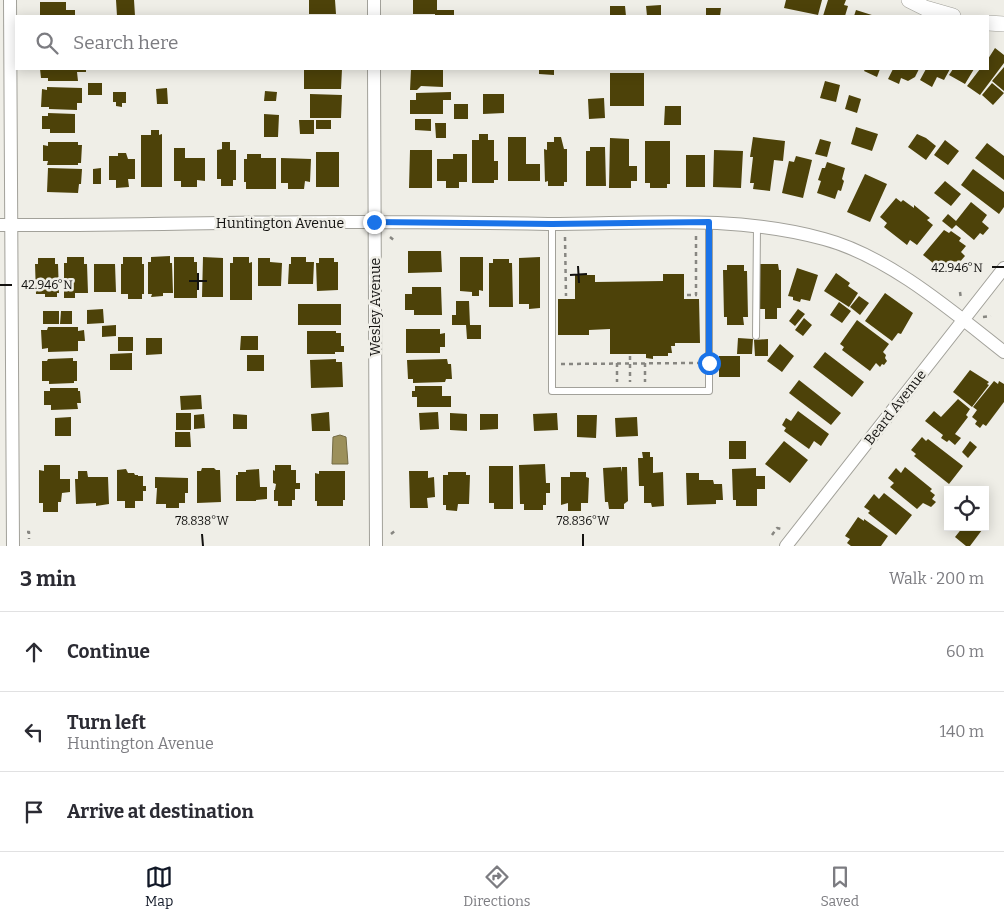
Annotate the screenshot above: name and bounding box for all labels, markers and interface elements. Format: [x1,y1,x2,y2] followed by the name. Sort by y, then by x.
[15,15,989,70] search box
[33,29,61,57] icon: search
[73,31,178,54] text: Search here
[363,211,386,234] route end
[216,215,344,232] street label: Huntington Avenue
[367,258,384,356] street label: Wesley Avenue
[931,261,983,275] text: 42.946°N
[21,278,73,292] text: 42.946°N
[698,352,721,375] route start
[861,366,930,448] street label: Beard Avenue
[944,486,989,531] map controls
[944,486,989,531] button: locate
[175,514,230,528] text: 78.838°W
[556,514,610,528] text: 78.836°W
[20,566,76,592] text: 3 min
[889,569,984,588] text: Walk · 200 m
[20,638,48,666] icon: ahead
[67,640,150,663] text: Continue
[946,642,984,661] text: 60 m
[67,711,146,734] text: Turn left
[20,718,48,746] icon: left
[939,722,984,741] text: 140 m
[67,734,214,753] text: Huntington Avenue
[20,798,48,826] icon: arrive
[67,800,254,823] text: Arrive at destination
[145,863,173,910] tab: Map
[463,863,531,910] tab: Directions
[821,863,859,910] tab: Saved

